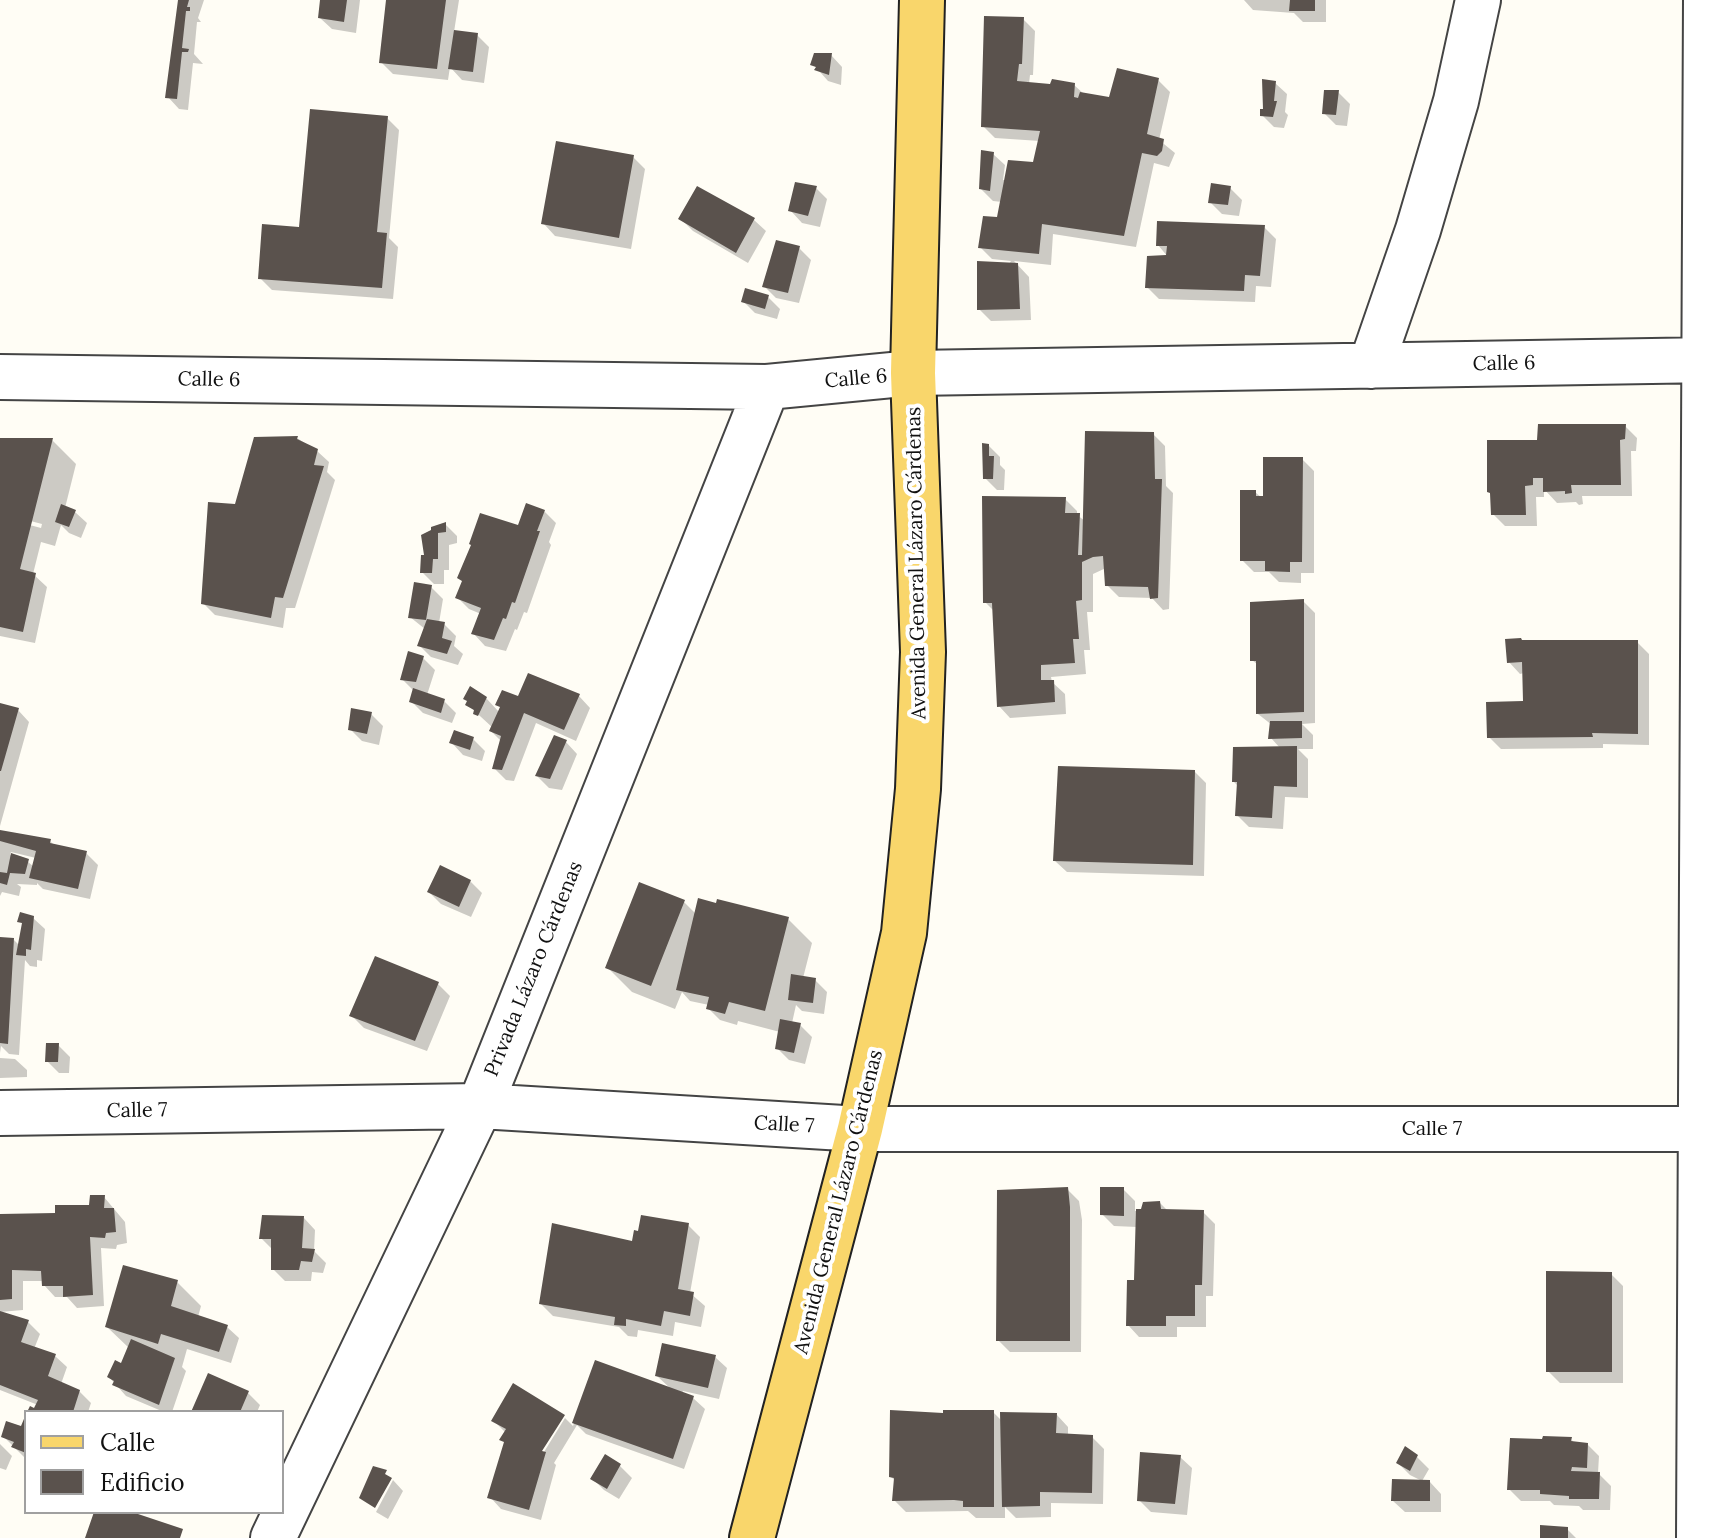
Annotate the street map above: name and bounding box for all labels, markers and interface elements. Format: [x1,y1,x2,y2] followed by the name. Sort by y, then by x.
[1472,351,1536,377] street label: Calle 6
[824,364,888,394] street label: Calle 6
[177,367,241,393] street label: Calle 6
[902,407,932,719] street label: Avenida General Lázaro Cárdenas
[480,858,588,1080] street label: Privada Lázaro Cárdenas
[790,1047,888,1357] street label: Avenida General Lázaro Cárdenas
[107,1098,167,1124] street label: Calle 7
[753,1111,815,1139] street label: Calle 7
[1402,1117,1462,1141] street label: Calle 7
[24,1410,284,1514] legend
[100,1427,155,1458] text: Calle
[100,1467,185,1498] text: Edificio

